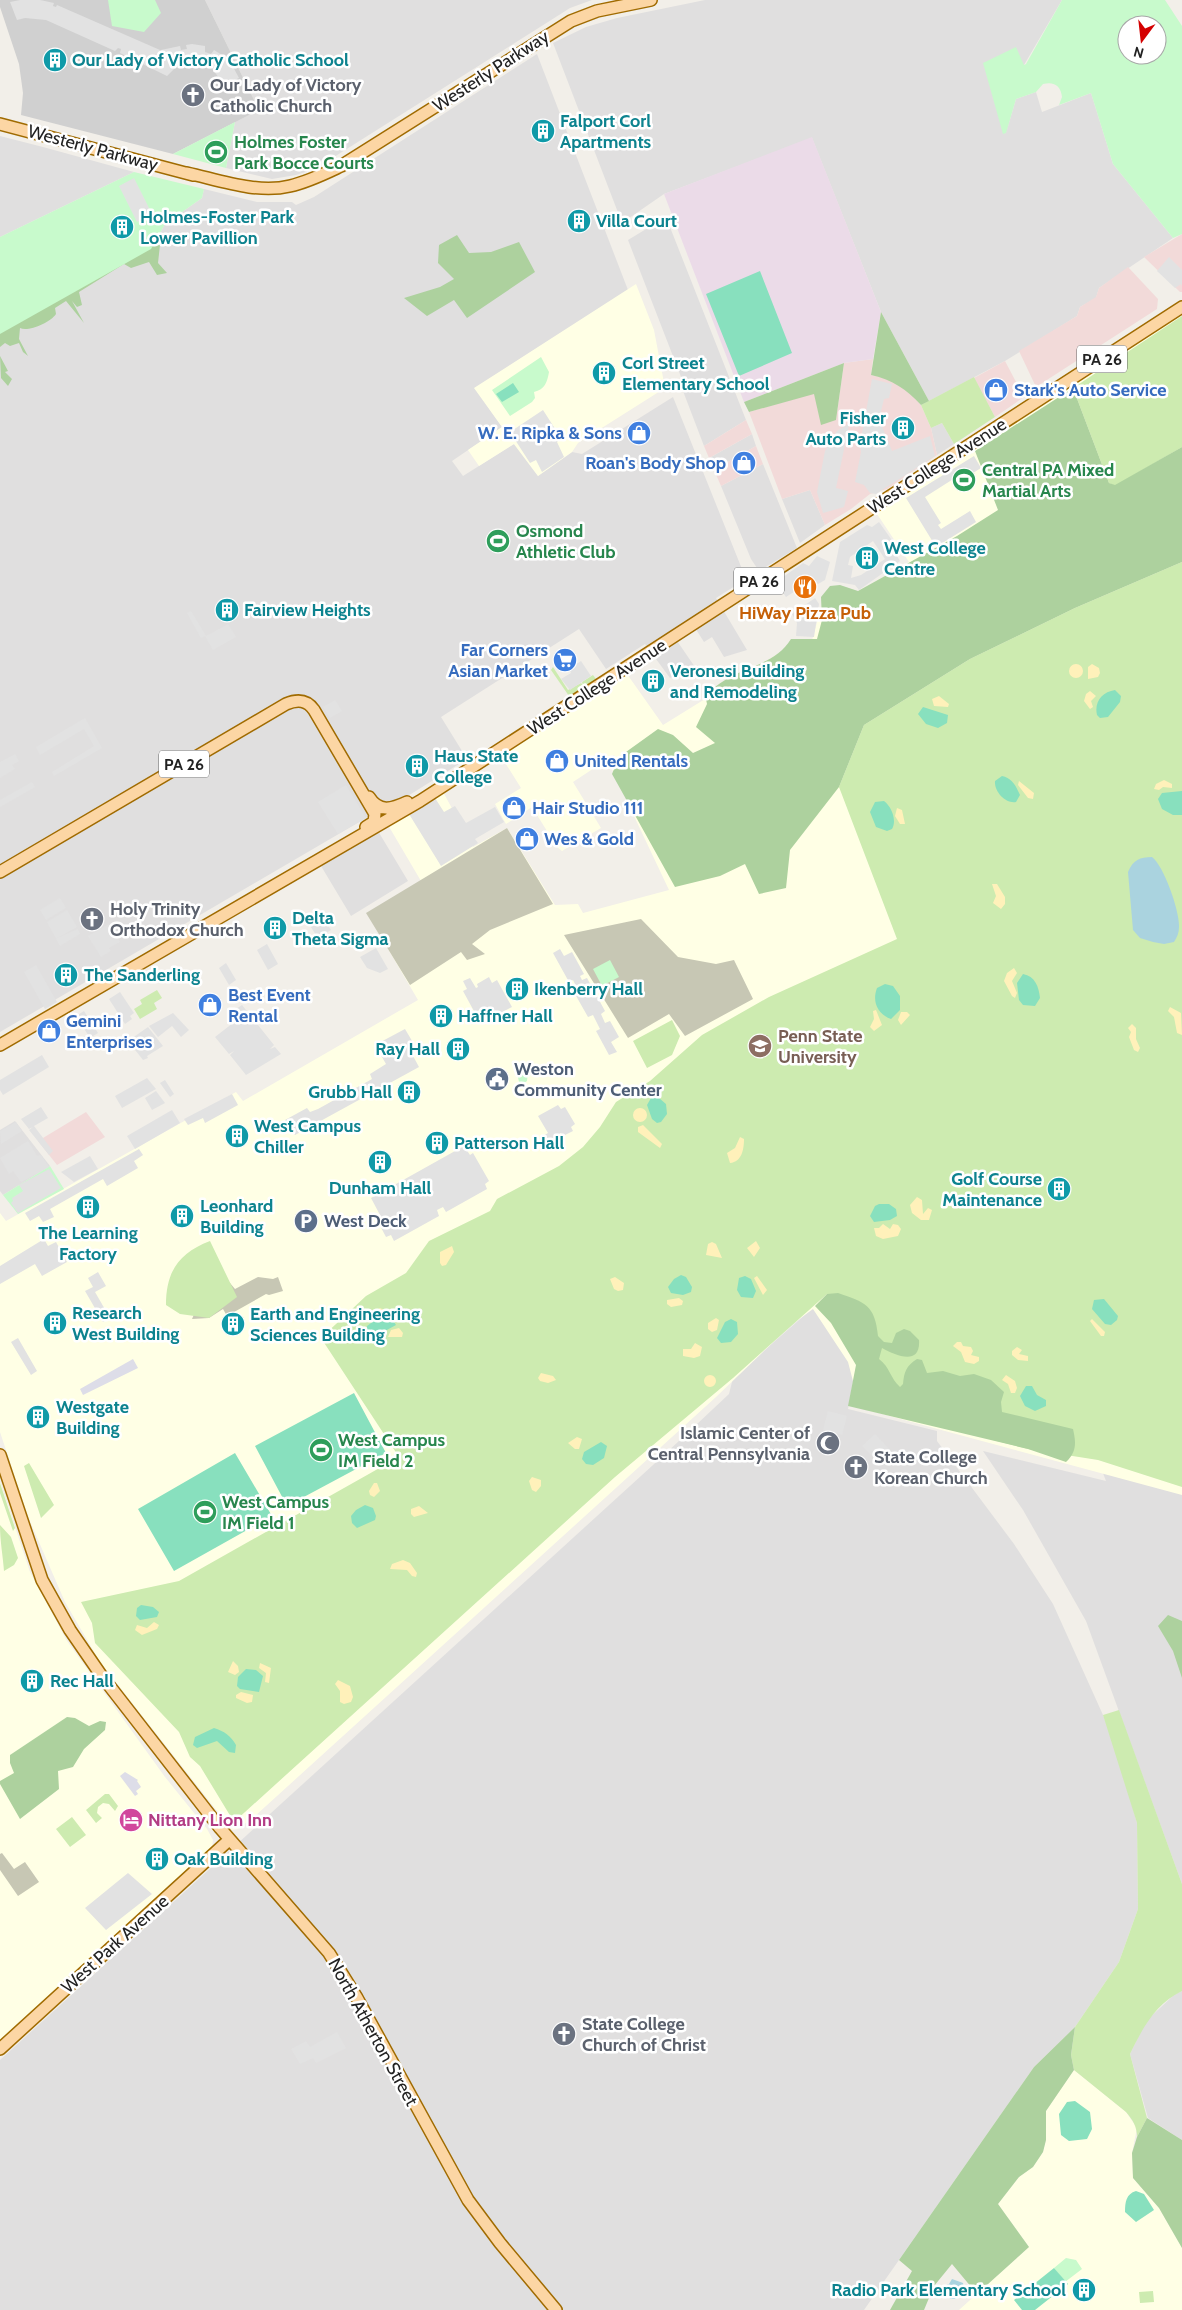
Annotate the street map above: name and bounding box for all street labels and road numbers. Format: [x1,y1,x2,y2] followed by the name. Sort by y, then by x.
[429,25,553,117] street label: Westerly Parkway
[25,120,161,176] street label: Westerly Parkway
[1077,346,1127,372] road number: PA 26
[864,413,1010,519] street label: West College Avenue
[734,568,784,594] road number: PA 26
[524,634,670,740] street label: West College Avenue
[159,751,209,778] road number: PA 26
[57,1890,173,1998] street label: West Park Avenue
[323,1954,423,2110] street label: North Atherton Street

